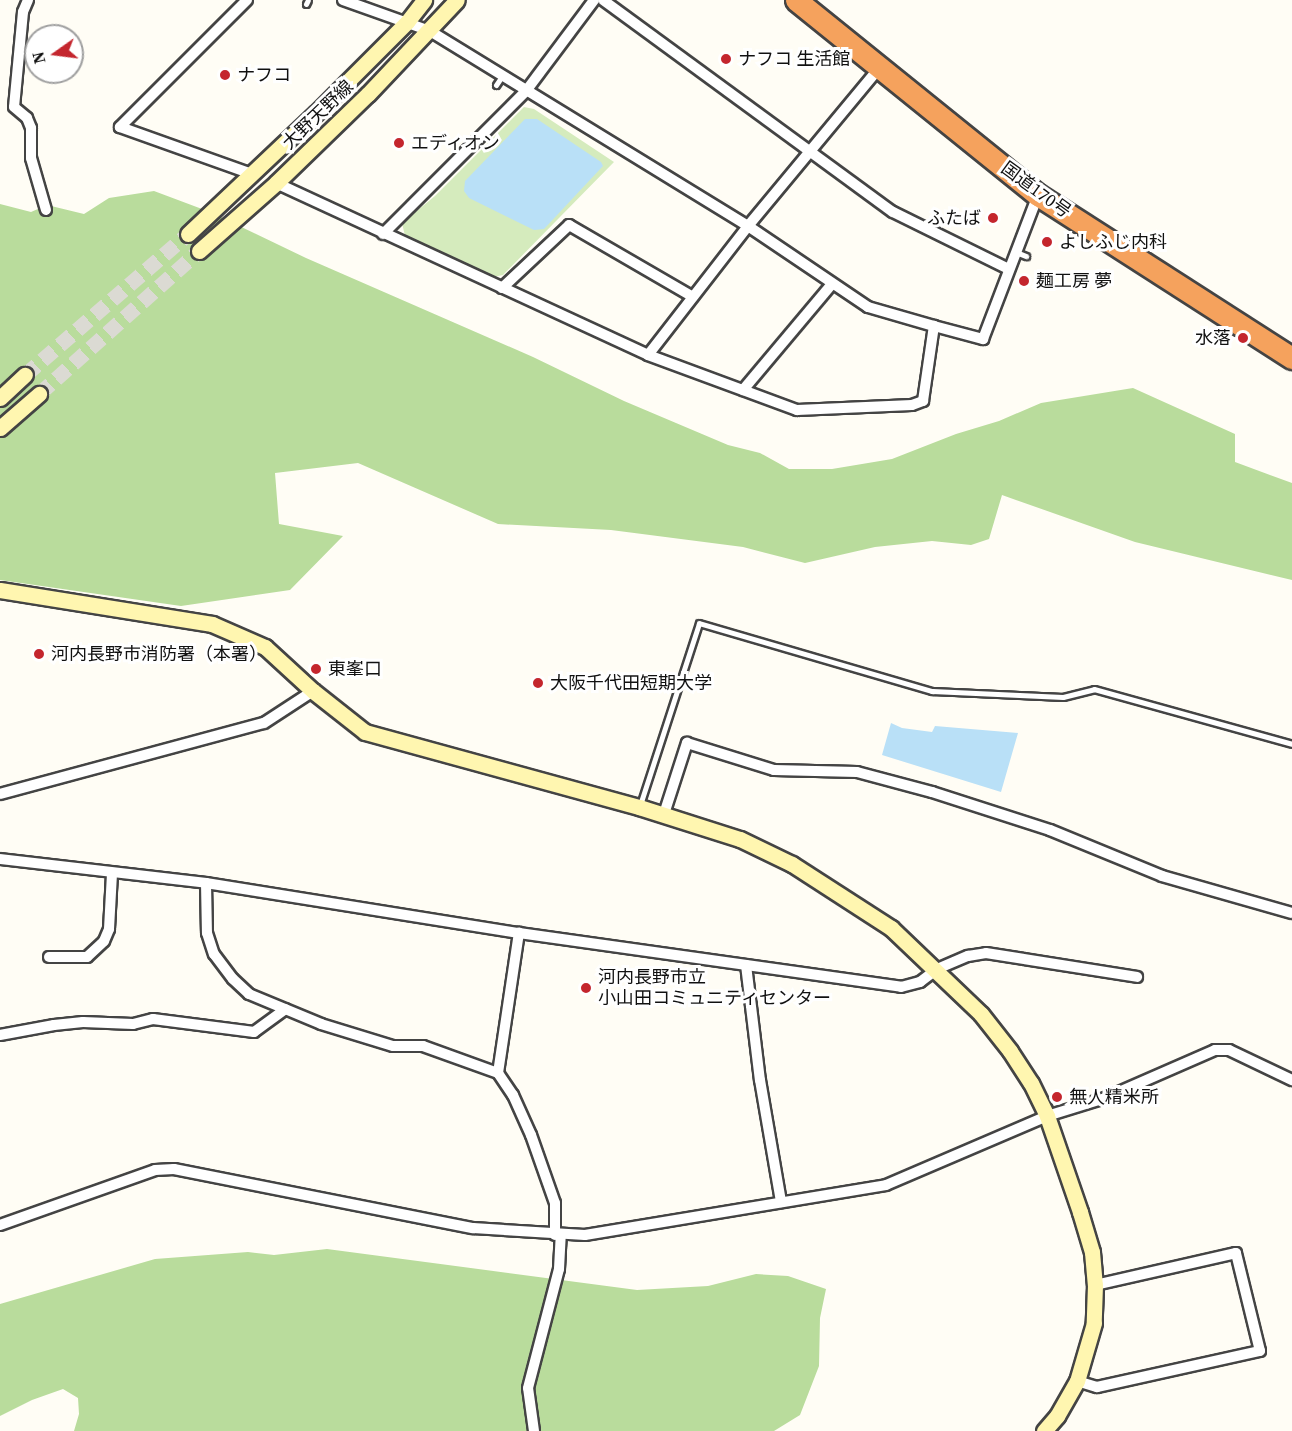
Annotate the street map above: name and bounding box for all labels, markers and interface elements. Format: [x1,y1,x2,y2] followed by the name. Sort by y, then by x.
[24,24,84,84] north arrow
[738,48,850,70] place label: ナフコ 生活館
[26,50,51,66] text: N
[719,52,733,66] marker: ナフコ 生活館
[237,64,291,86] place label: ナフコ
[218,68,232,82] marker: ナフコ
[278,76,358,154] street label: 大野天野線
[411,132,501,154] place label: エディオン
[392,136,406,150] marker: エディオン
[997,157,1075,223] street label: 国道170号
[927,207,981,229] place label: ふたば
[986,211,1000,225] marker: ふたば
[1059,231,1167,253] place label: よしふじ内科
[1040,235,1054,249] marker: よしふじ内科
[1036,270,1112,292] place label: 麺工房 夢
[1017,274,1031,288] marker: 麺工房 夢
[1195,327,1231,349] place label: 水落
[1236,331,1250,345] marker: 水落
[51,643,267,665] place label: 河内長野市消防署（本署）
[32,647,46,661] marker: 河内長野市消防署（本署）
[328,658,382,680] place label: 東峯口
[309,662,323,676] marker: 東峯口
[550,672,712,694] place label: 大阪千代田短期大学
[531,676,545,690] marker: 大阪千代田短期大学
[598,967,832,1010] place label: 河内長野市立 小山田コミュニティセンター
[579,981,593,995] marker: 河内長野市立 小山田コミュニティセンター
[1069,1086,1159,1108] place label: 無人精米所
[1050,1090,1064,1104] marker: 無人精米所

